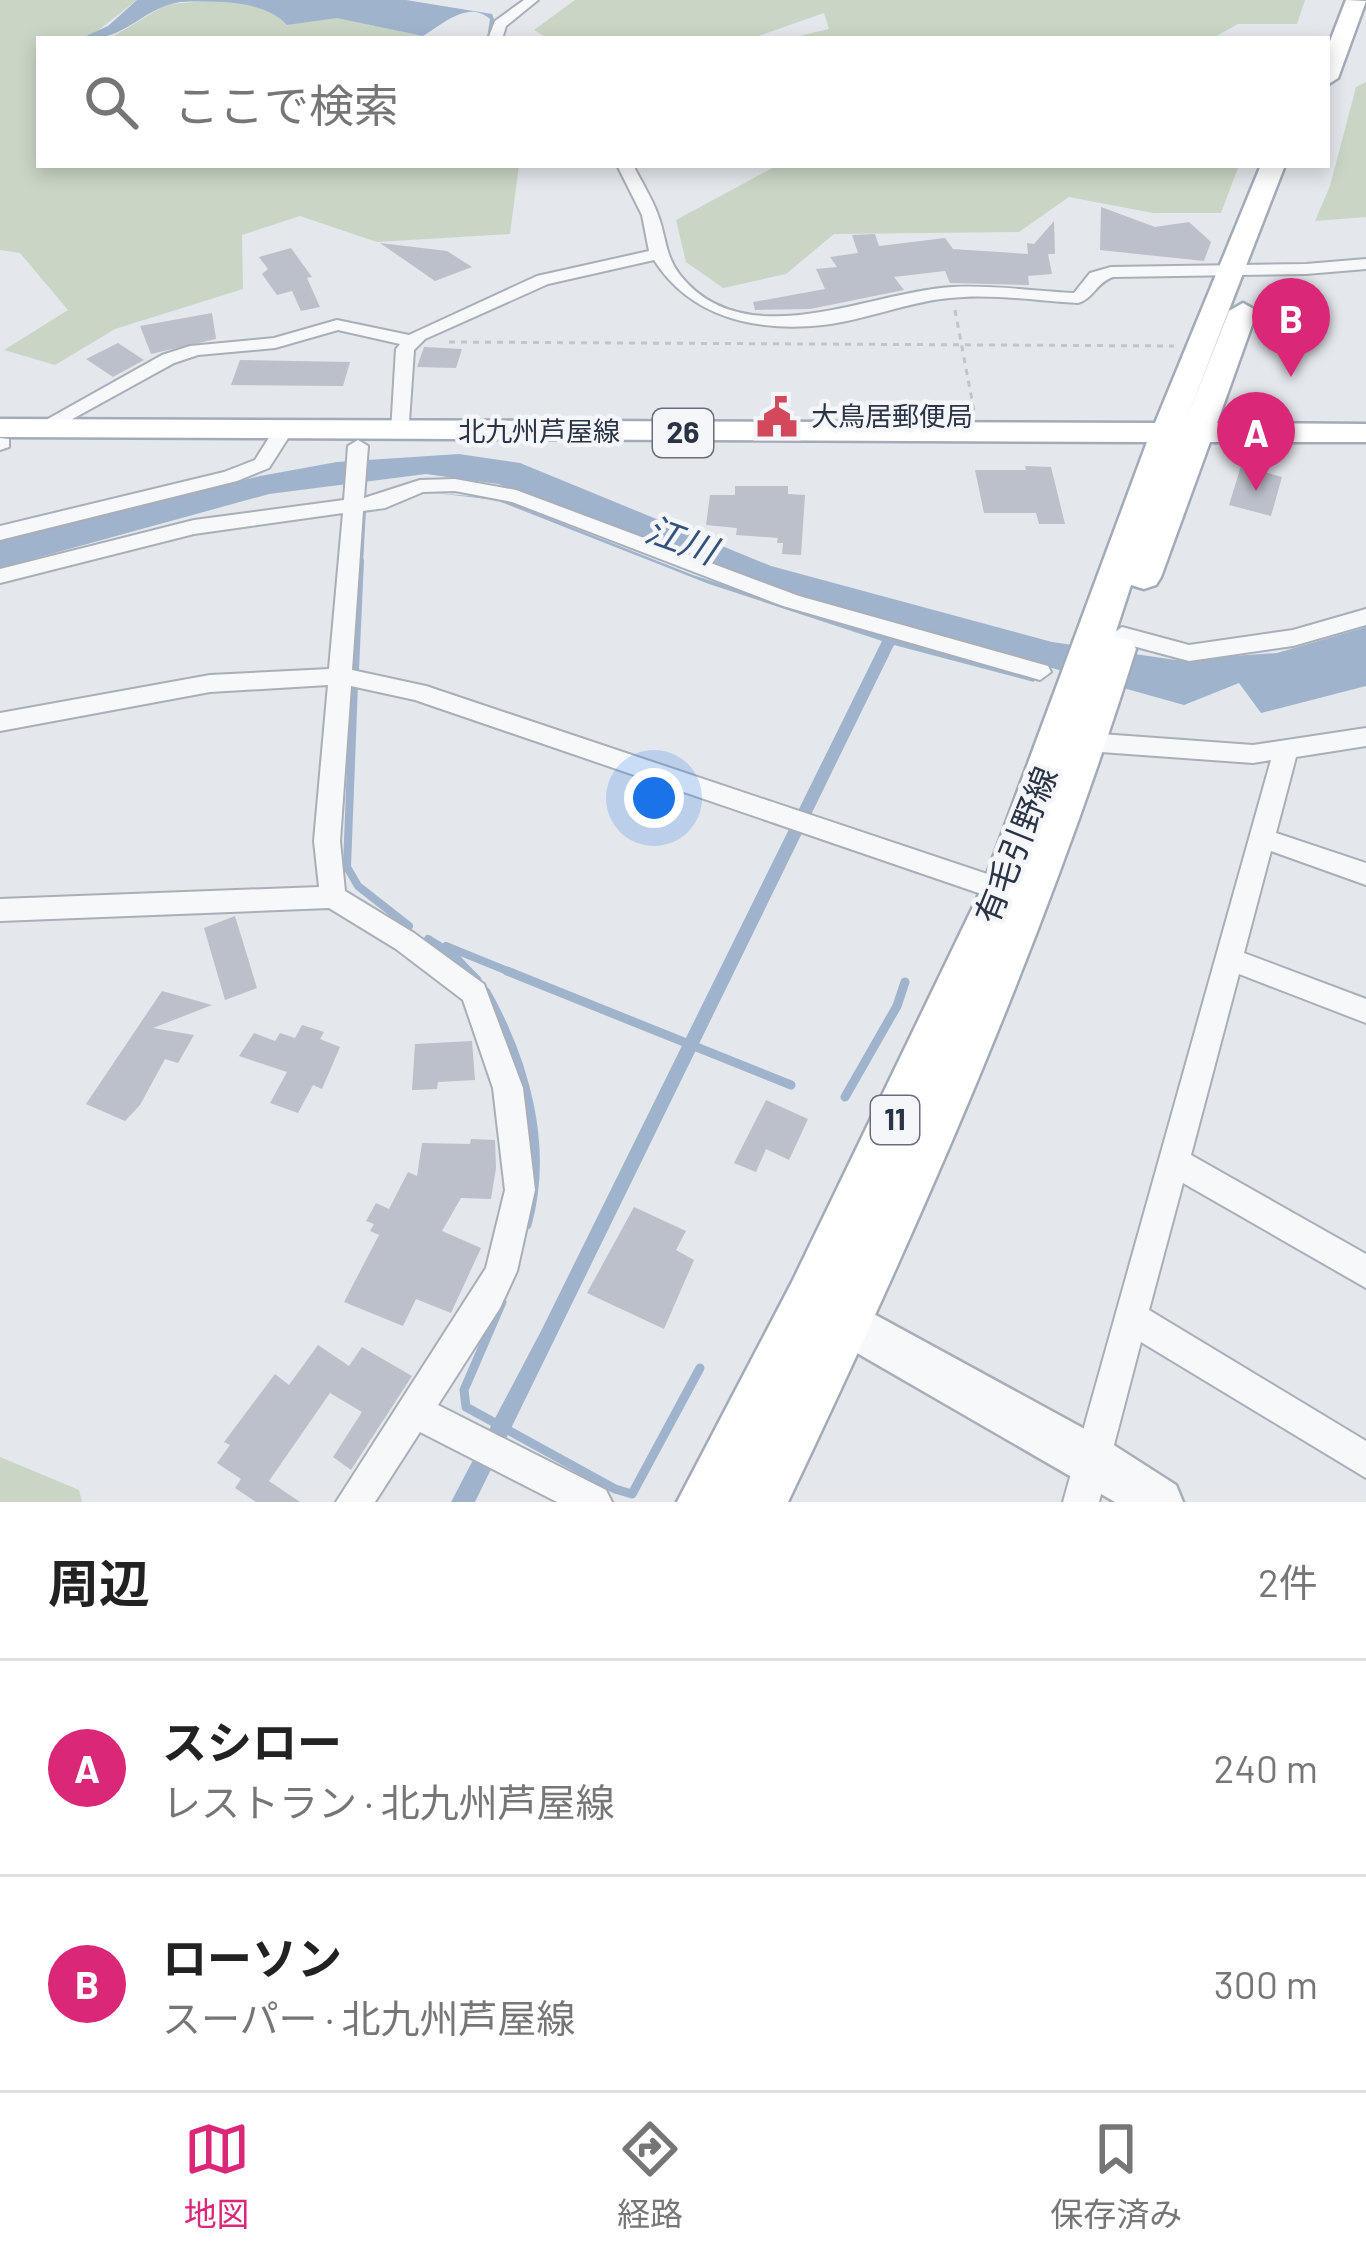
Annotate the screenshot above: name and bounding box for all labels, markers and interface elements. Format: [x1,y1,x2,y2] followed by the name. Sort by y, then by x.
[36,36,1330,168] search box
[78,69,144,135] icon: search
[174,77,399,131] text: ここで検索
[1252,278,1330,377] pin: B
[1217,392,1295,491] pin: A
[754,394,800,440] public building icon: 大鳥居郵便局
[811,399,973,431] place label: 大鳥居郵便局
[653,409,713,457] road number: 26
[458,414,620,446] street label: 北九州芦屋線
[640,506,726,572] water label: 江川
[966,761,1065,929] street label: 有毛引野線
[624,768,684,828] your location
[871,1096,919,1144] road number: 11
[48,1551,150,1612] text: 周辺
[1258,1558,1318,1605] text: 2件
[162,1714,342,1768] text: スシロー
[74,1744,100,1791] text: A
[1214,1744,1318,1791] text: 240 m
[162,1778,615,1825] text: レストラン · 北九州芦屋線
[162,1930,342,1984] text: ローソン
[75,1960,99,2007] text: B
[1214,1960,1318,2007] text: 300 m
[162,1994,575,2041] text: スーパー · 北九州芦屋線
[184,2116,250,2236] tab: 地図
[617,2116,683,2236] tab: 経路
[1050,2116,1182,2236] tab: 保存済み

